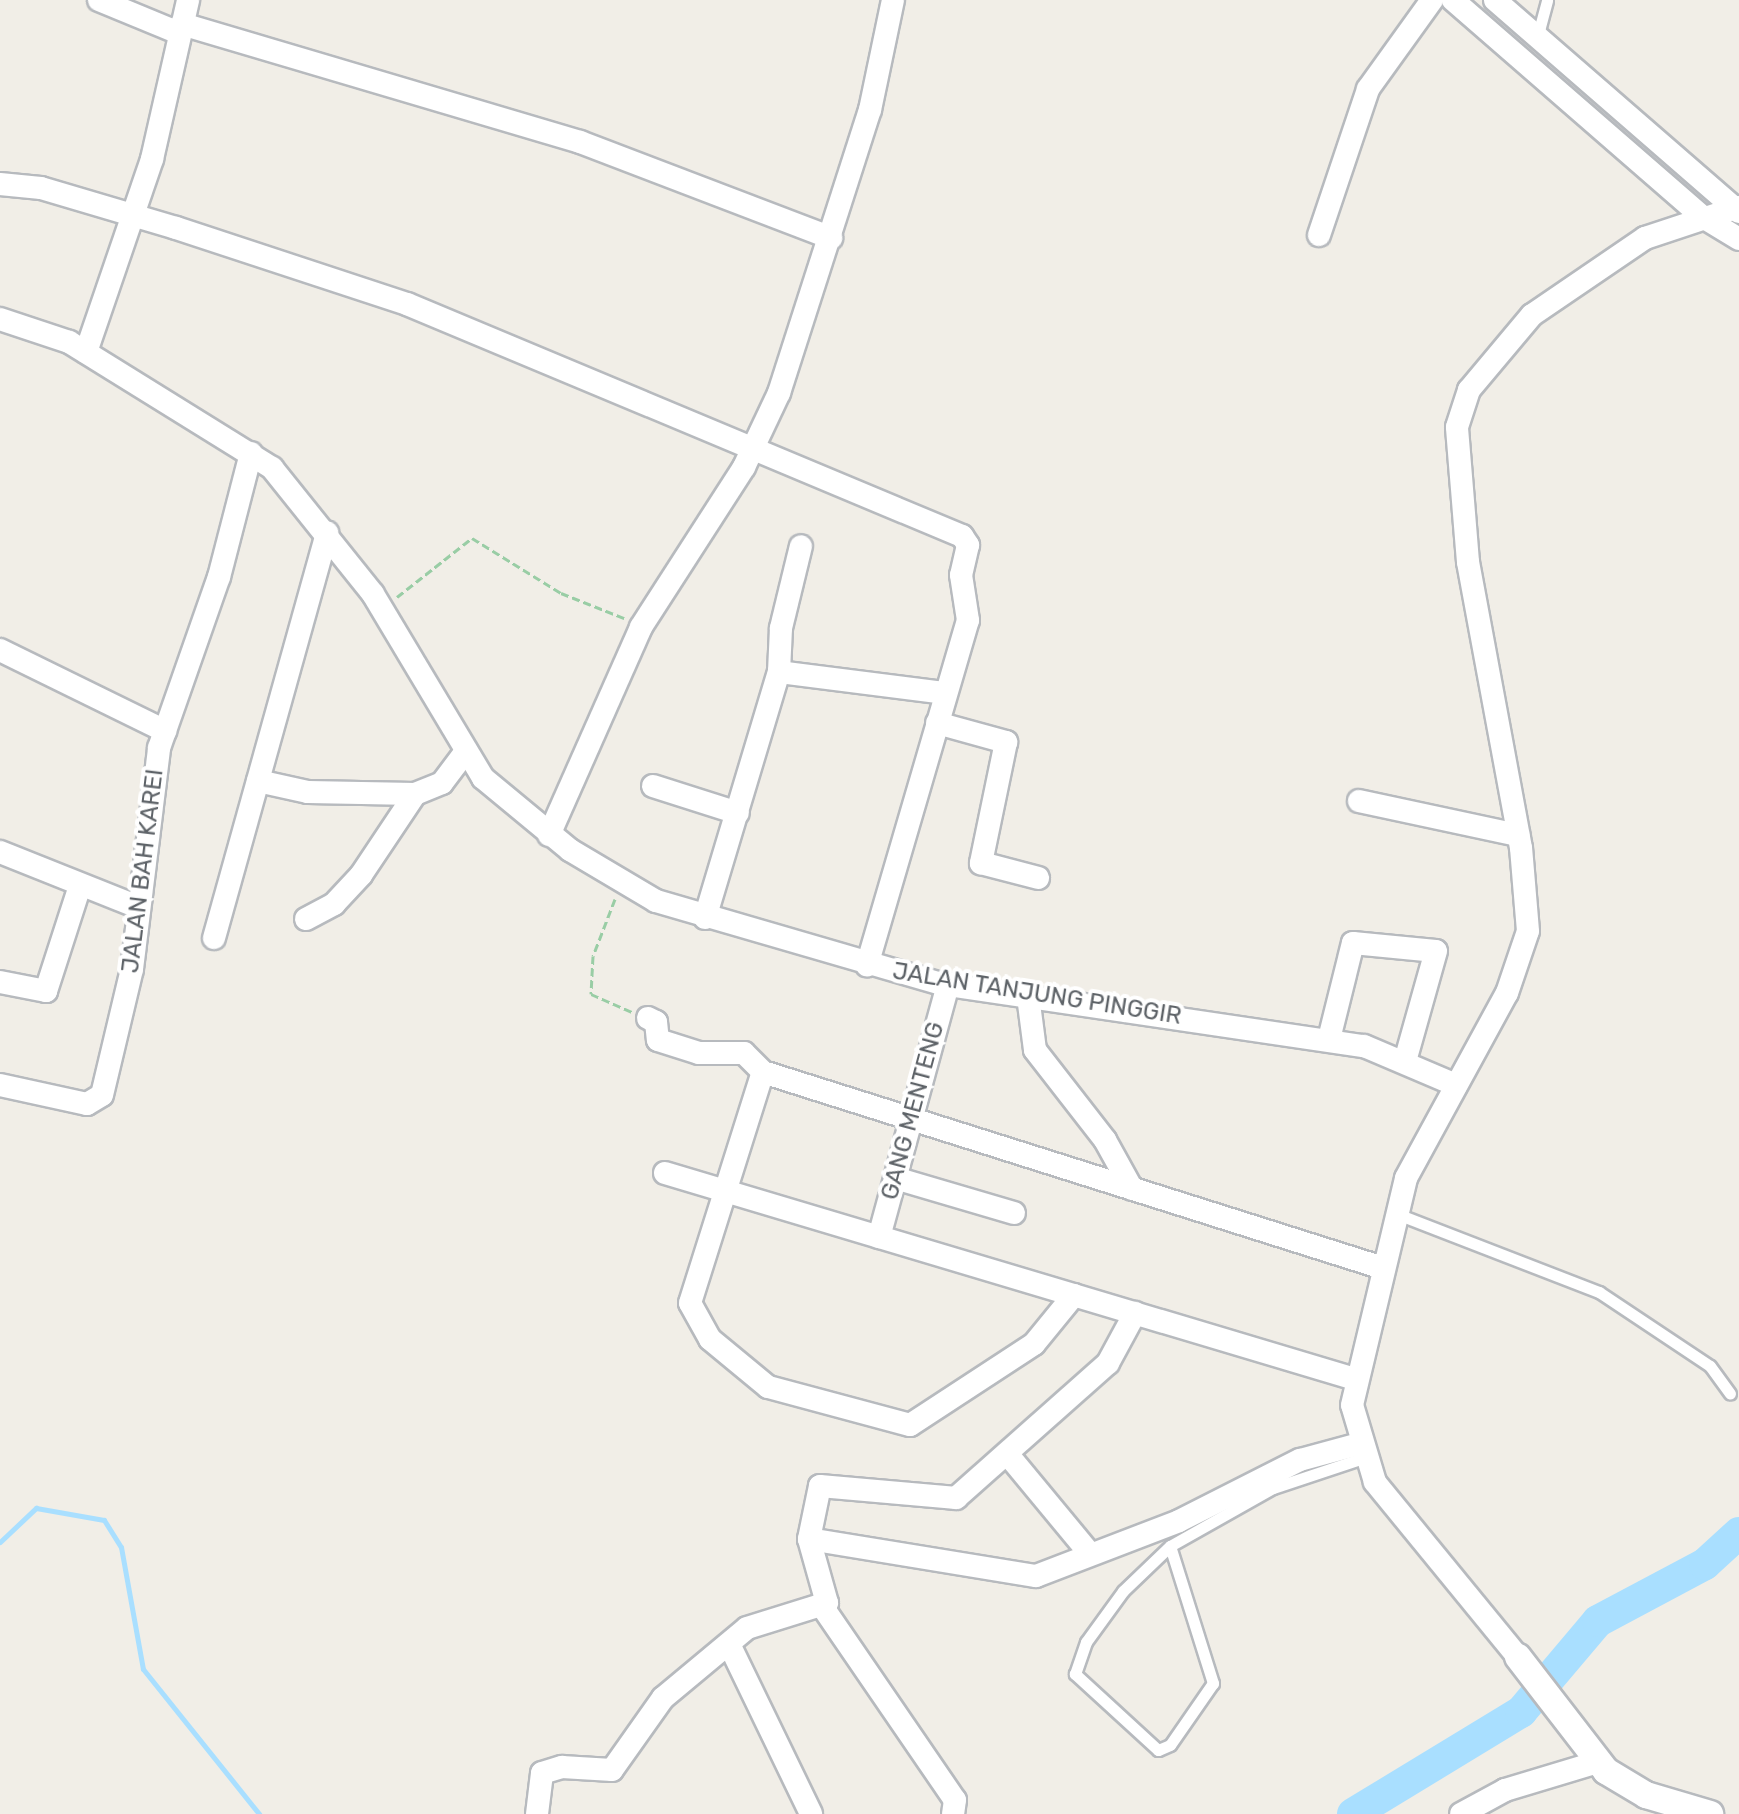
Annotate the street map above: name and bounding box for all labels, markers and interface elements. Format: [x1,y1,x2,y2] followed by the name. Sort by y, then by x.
[116,767,170,975] street label: JALAN BAH KAREI
[890,957,1184,1031] street label: JALAN TANJUNG PINGGIR
[875,1019,951,1203] street label: GANG MENTENG

